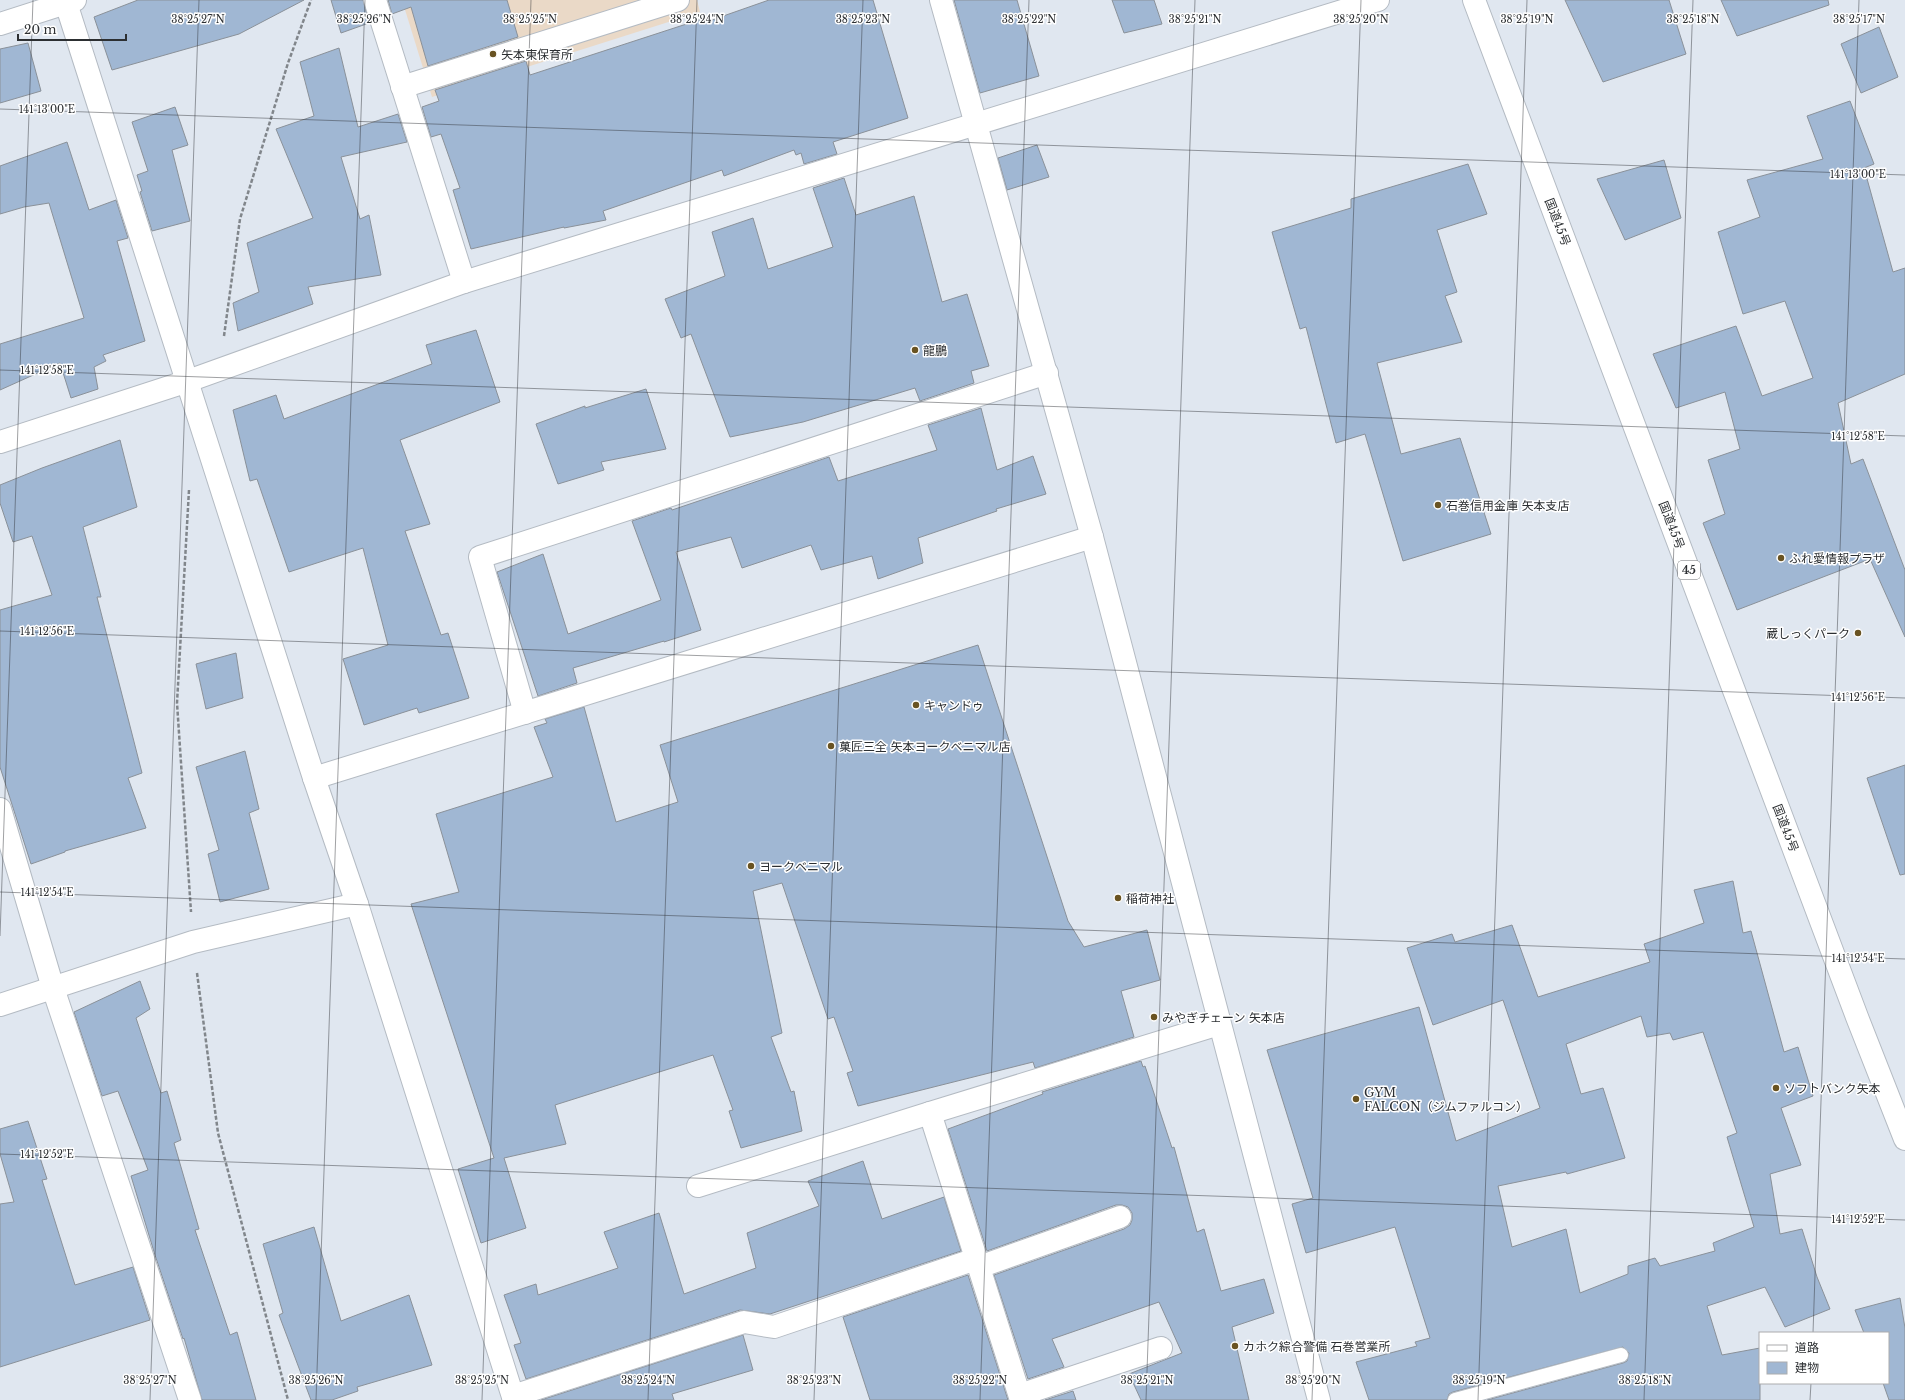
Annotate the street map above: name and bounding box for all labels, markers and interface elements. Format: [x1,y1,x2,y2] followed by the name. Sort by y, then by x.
[171,13,225,26] text: 38°25'27"N
[337,13,391,26] text: 38°25'26"N
[503,13,557,26] text: 38°25'25"N
[670,13,724,26] text: 38°25'24"N
[836,13,890,26] text: 38°25'23"N
[1002,13,1056,26] text: 38°25'22"N
[1169,13,1221,26] text: 38°25'21"N
[1333,13,1389,26] text: 38°25'20"N
[1500,13,1554,26] text: 38°25'19"N
[1667,13,1719,26] text: 38°25'18"N
[1833,13,1885,26] text: 38°25'17"N
[18,16,126,42] scale bar
[24,22,56,37] text: 20 m
[501,47,573,62] place label: 矢本東保育所
[488,49,498,59] marker: 矢本東保育所
[19,103,75,116] text: 141°13'00"E
[1830,168,1886,181] text: 141°13'00"E
[1542,196,1574,248] street label: 国道45号
[923,343,947,358] place label: 龍鵬
[910,345,920,355] marker: 龍鵬
[20,364,74,377] text: 141°12'58"E
[1831,430,1885,443] text: 141°12'58"E
[1446,498,1569,513] place label: 石巻信用金庫 矢本支店
[1656,499,1688,551] street label: 国道45号
[1433,500,1443,510] marker: 石巻信用金庫 矢本支店
[1789,551,1885,566] place label: ふれ愛情報プラザ
[1776,553,1786,563] marker: ふれ愛情報プラザ
[1678,561,1700,579] road number: 45
[20,625,74,638] text: 141°12'56"E
[1766,626,1850,641] place label: 蔵しっくパーク
[1853,628,1863,638] marker: 蔵しっくパーク
[1831,691,1885,704] text: 141°12'56"E
[924,698,984,713] place label: キャンドゥ
[911,700,921,710] marker: キャンドゥ
[839,739,1010,754] place label: 菓匠三全 矢本ヨークベニマル店
[826,741,836,751] marker: 菓匠三全 矢本ヨークベニマル店
[1770,802,1802,854] street label: 国道45号
[759,859,843,874] place label: ヨークベニマル
[746,861,756,871] marker: ヨークベニマル
[20,886,74,899] text: 141°12'54"E
[1126,891,1174,906] place label: 稲荷神社
[1113,893,1123,903] marker: 稲荷神社
[1831,952,1885,965] text: 141°12'54"E
[1162,1010,1285,1025] place label: みやぎチェーン 矢本店
[1149,1012,1159,1022] marker: みやぎチェーン 矢本店
[1784,1081,1881,1096] place label: ソフトバンク矢本
[1771,1083,1781,1093] marker: ソフトバンク矢本
[1364,1085,1528,1114] place label: GYM FALCON（ジムファルコン）
[1351,1094,1361,1104] marker: GYM FALCON（ジムファルコン）
[20,1148,74,1161] text: 141°12'52"E
[1831,1213,1885,1226] text: 141°12'52"E
[1759,1332,1889,1384] legend
[1243,1339,1390,1354] place label: カホク綜合警備 石巻営業所
[1795,1340,1819,1355] text: 道路
[1230,1341,1240,1351] marker: カホク綜合警備 石巻営業所
[1795,1360,1819,1375] text: 建物
[123,1374,177,1387] text: 38°25'27"N
[289,1374,343,1387] text: 38°25'26"N
[455,1374,509,1387] text: 38°25'25"N
[621,1374,675,1387] text: 38°25'24"N
[787,1374,841,1387] text: 38°25'23"N
[953,1374,1007,1387] text: 38°25'22"N
[1121,1374,1173,1387] text: 38°25'21"N
[1285,1374,1341,1387] text: 38°25'20"N
[1452,1374,1506,1387] text: 38°25'19"N
[1619,1374,1671,1387] text: 38°25'18"N

